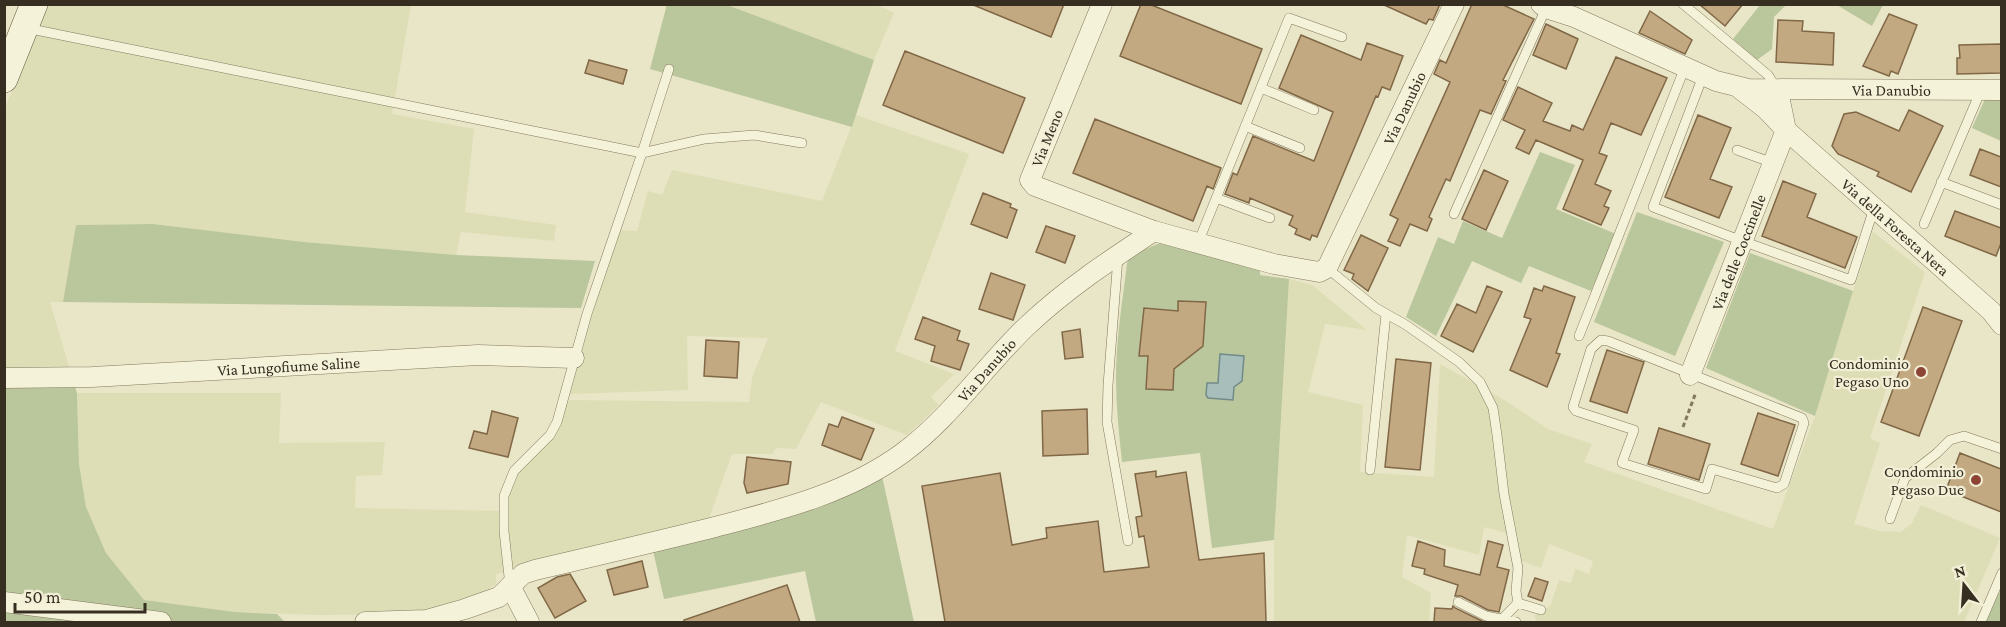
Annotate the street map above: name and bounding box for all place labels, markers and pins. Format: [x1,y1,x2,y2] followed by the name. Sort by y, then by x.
[1829,355,1909,391] place label: Condominio Pegaso Uno
[1914,365,1928,379] marker: Condominio Pegaso Uno
[1884,463,1964,499] place label: Condominio Pegaso Due
[1969,473,1983,487] marker: Condominio Pegaso Due

